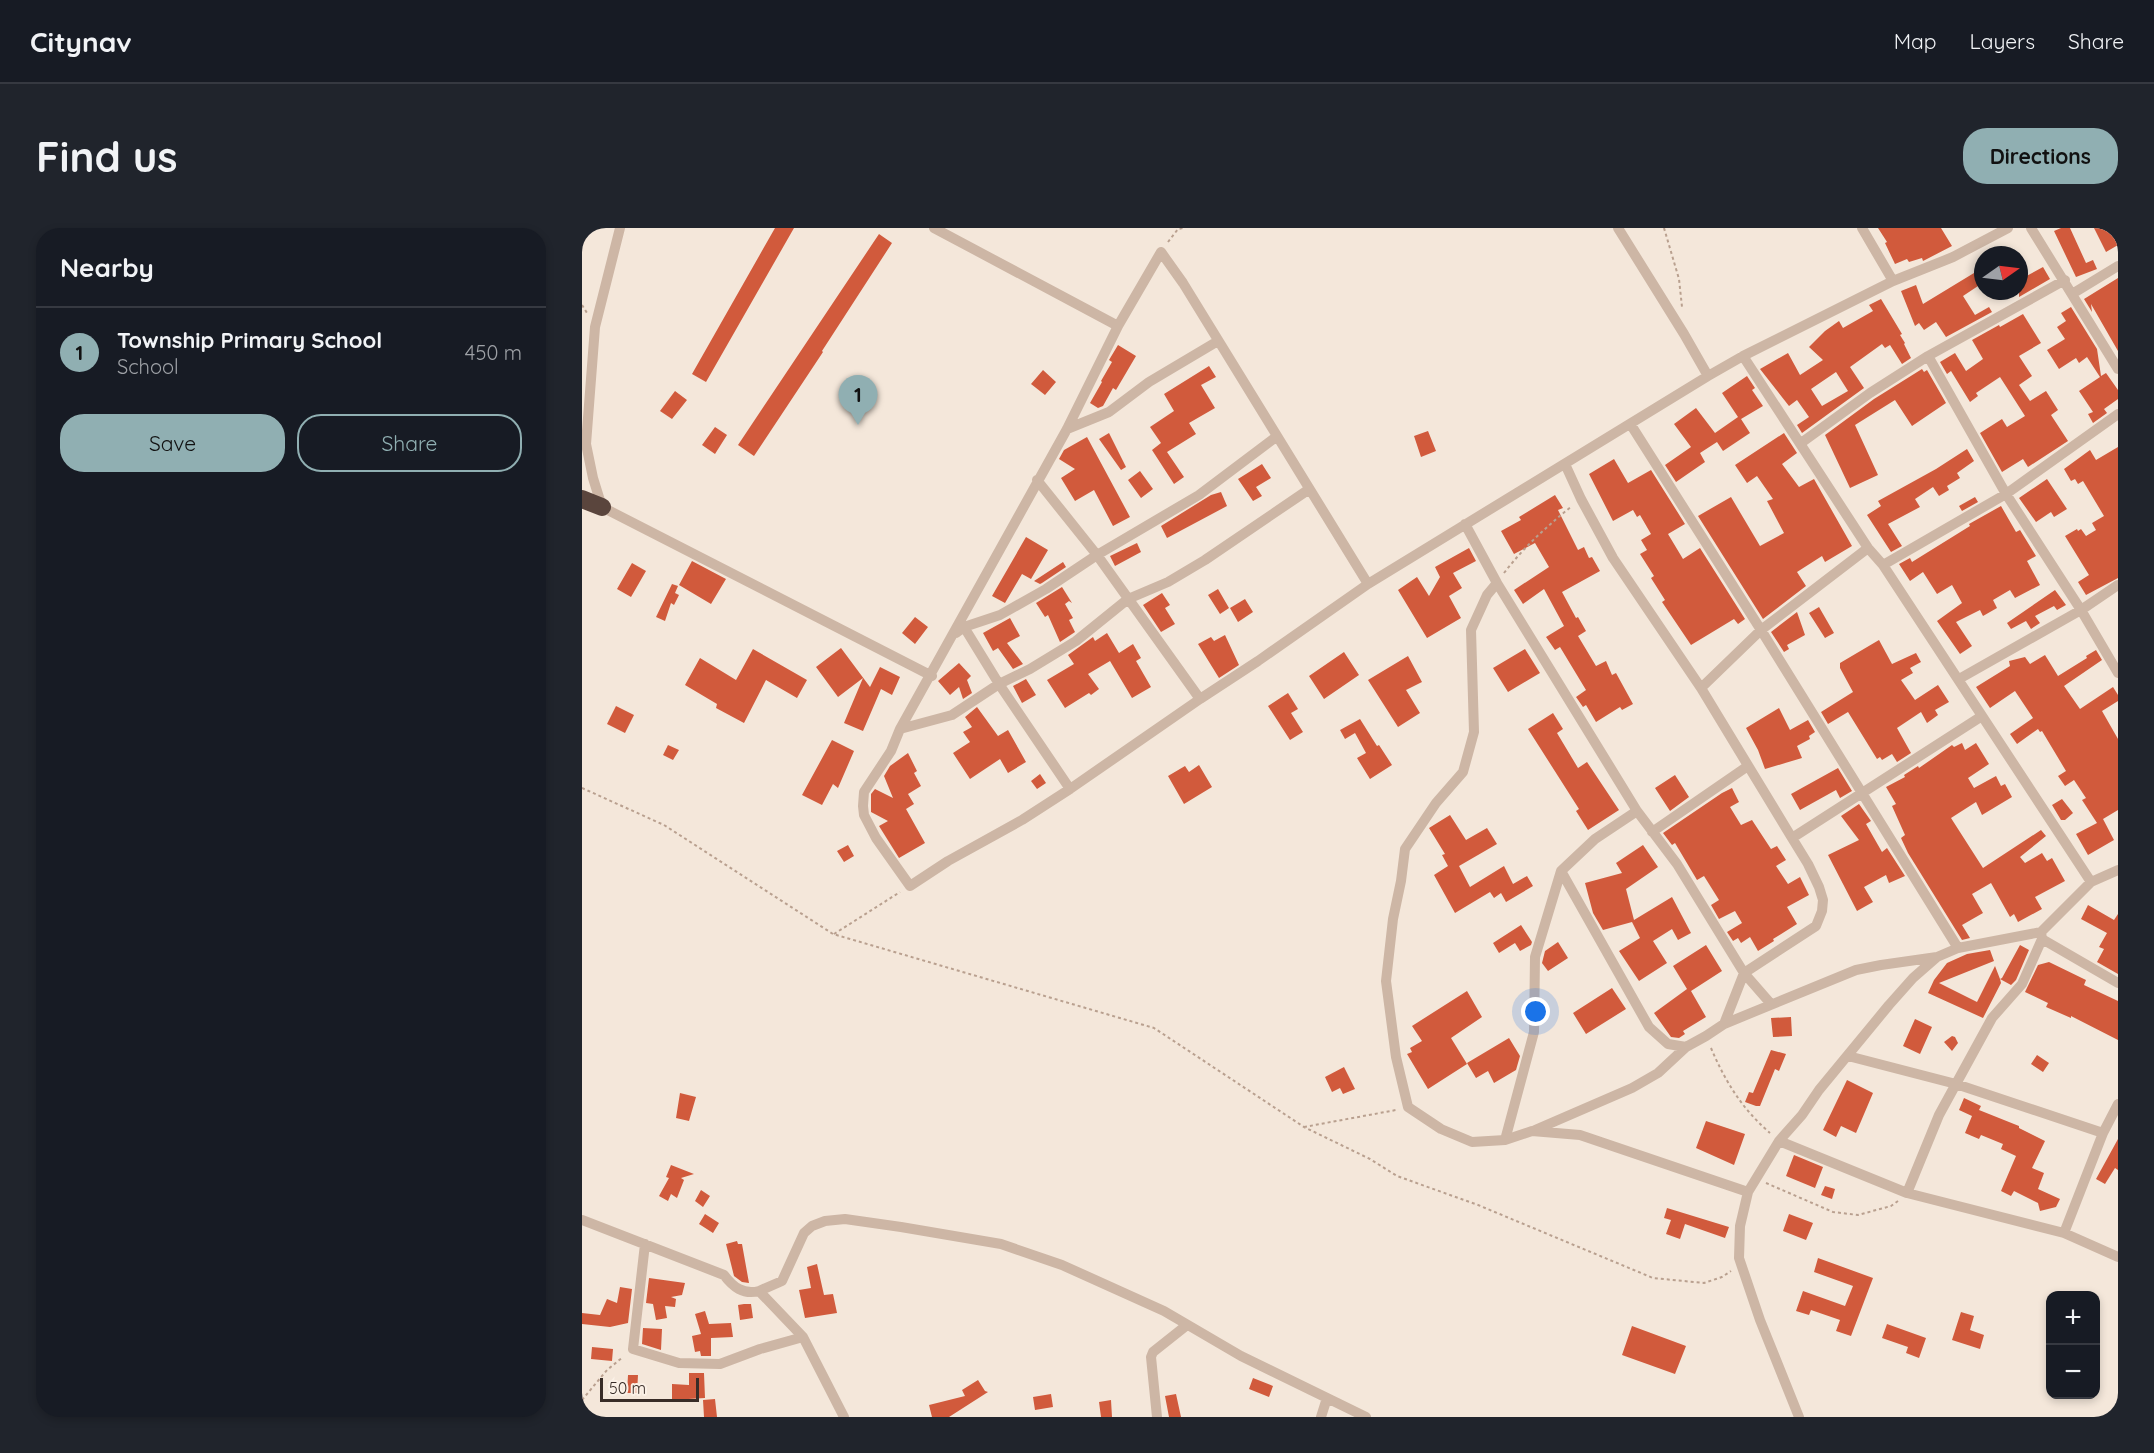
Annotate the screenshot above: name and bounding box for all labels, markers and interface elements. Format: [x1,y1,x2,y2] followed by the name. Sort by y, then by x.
[30,24,132,59] text: Citynav
[1894,28,1937,54] text: Map
[1970,28,2035,54] text: Layers
[2068,28,2124,54] text: Share
[1963,128,2118,184] button: Directions
[36,130,178,183] text: Find us
[1974,246,2028,300] north arrow
[60,251,154,284] text: Nearby
[117,326,382,354] text: Township Primary School
[76,340,83,365] text: 1
[465,340,522,365] text: 450 m
[117,354,179,379] text: School
[838,376,878,425] pin: 1
[60,414,285,472] button: Save
[297,414,522,472] button: Share
[1521,997,1550,1026] your location
[2046,1291,2100,1399] map controls
[2046,1291,2100,1345] button: +
[2046,1345,2100,1399] button: −
[600,1375,699,1402] scale bar
[609,1378,646,1398] text: 50 m

